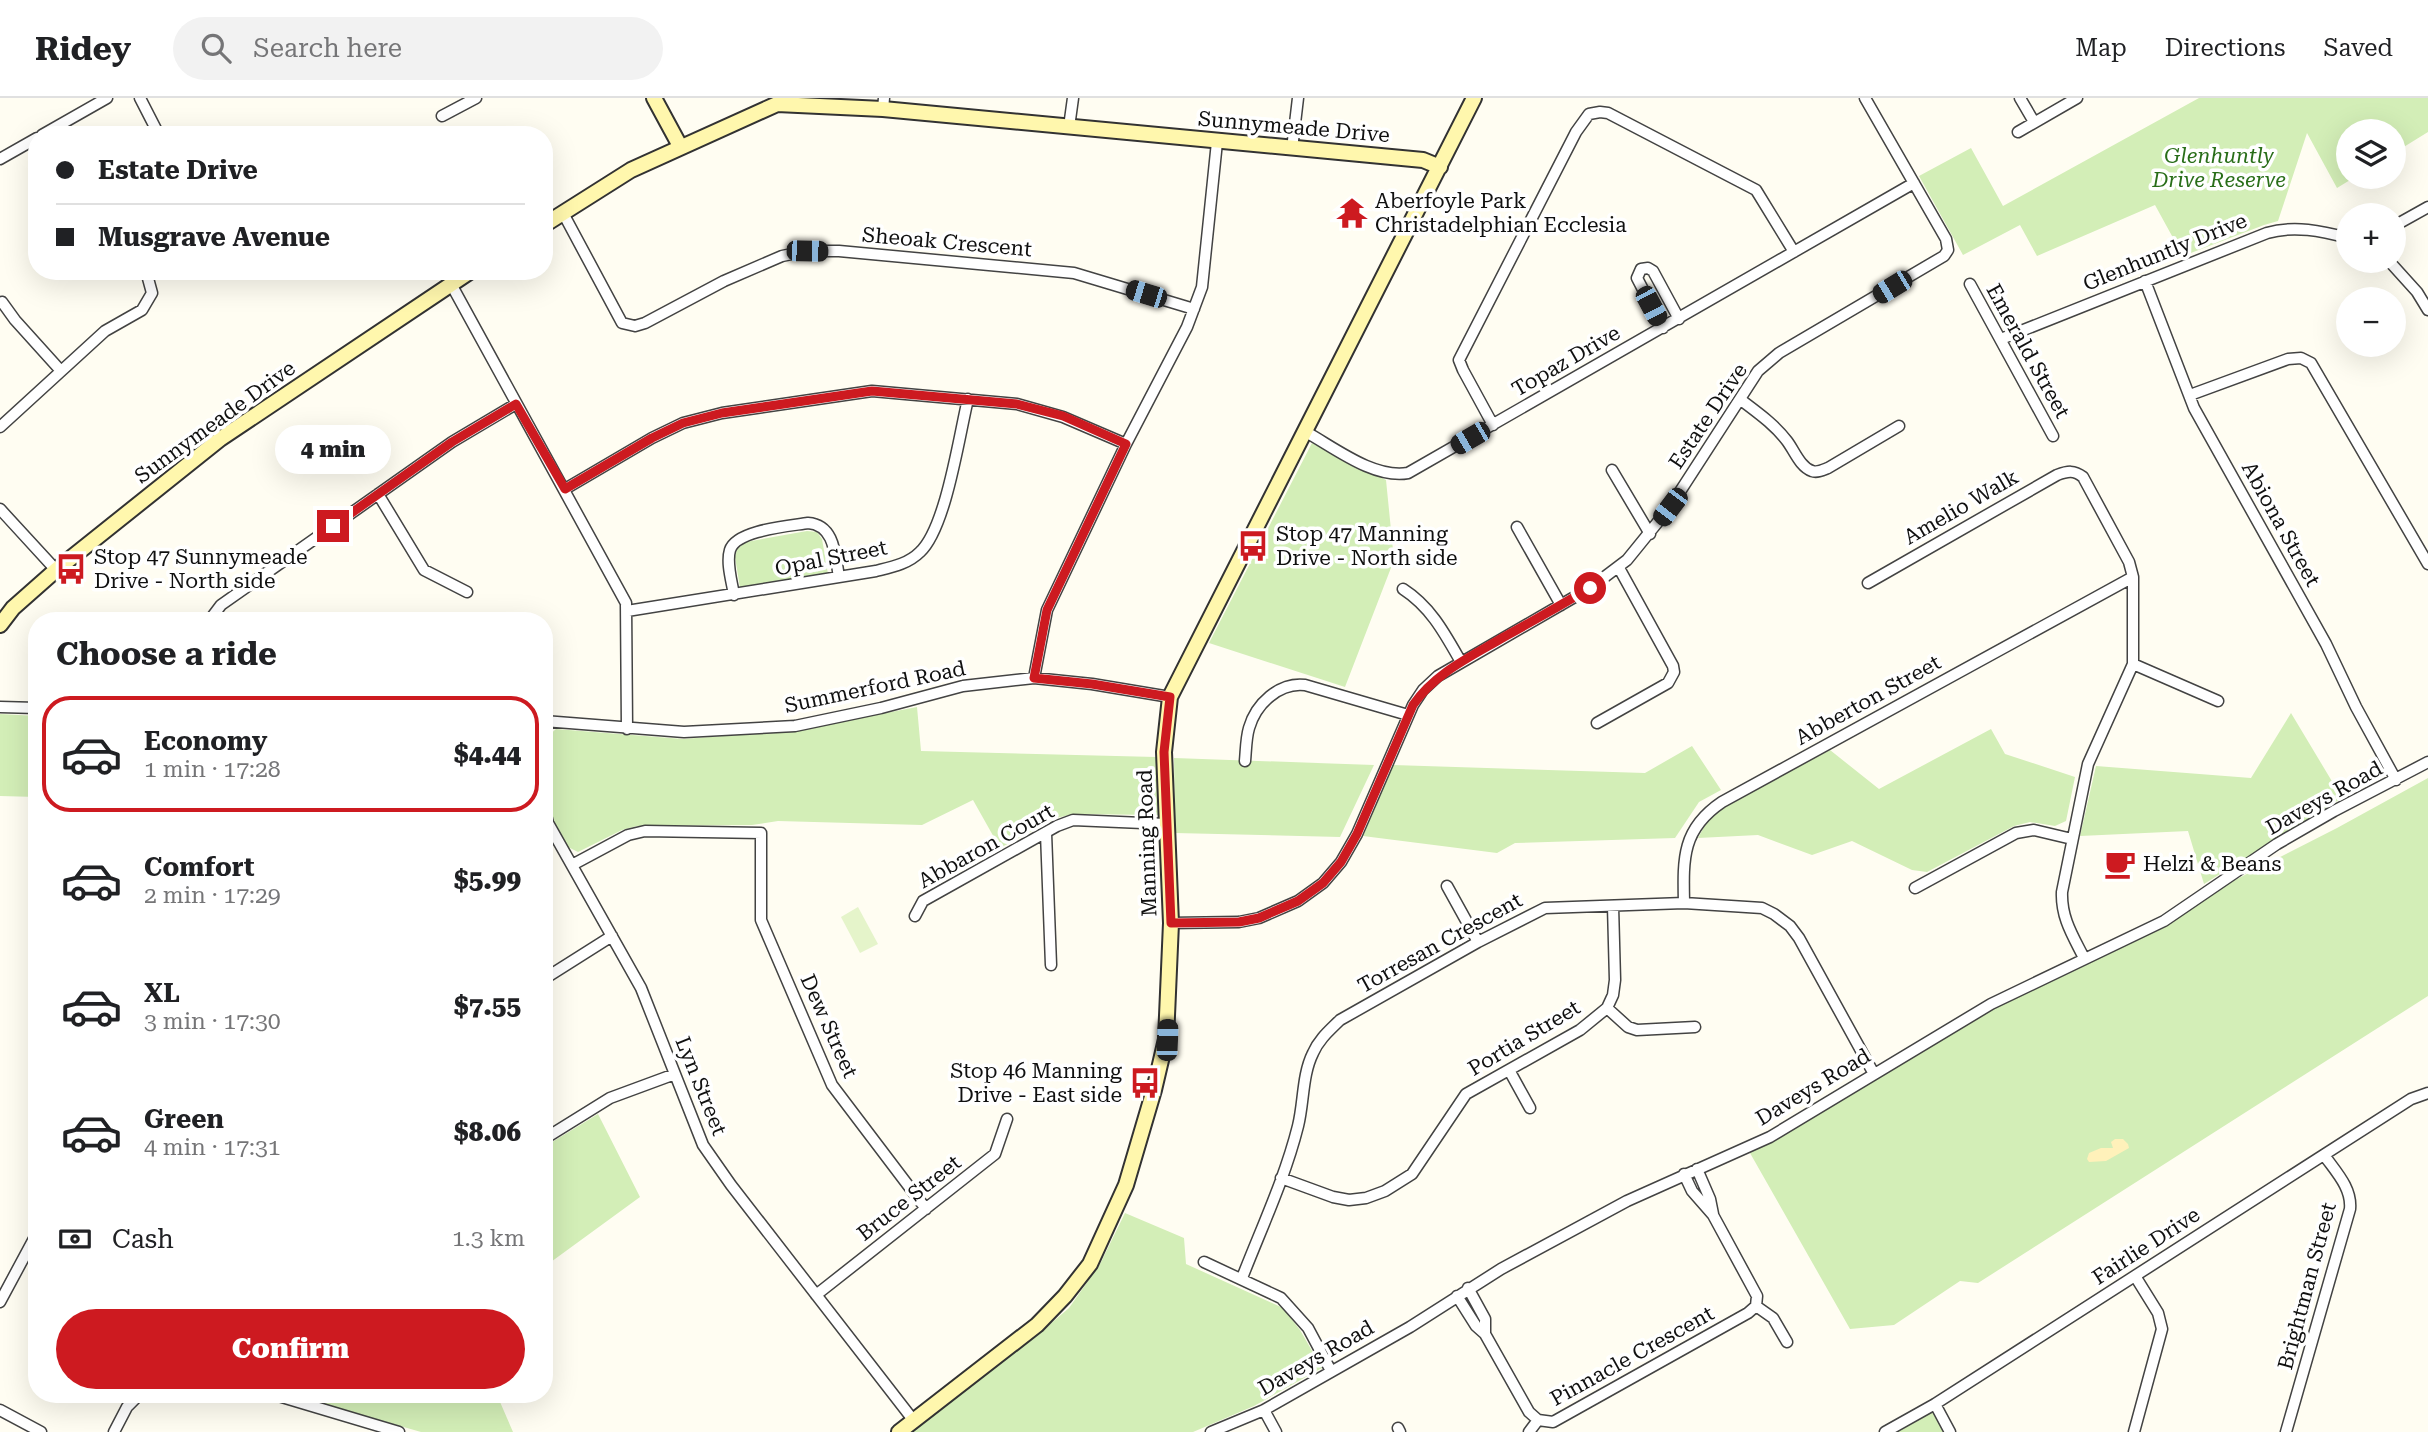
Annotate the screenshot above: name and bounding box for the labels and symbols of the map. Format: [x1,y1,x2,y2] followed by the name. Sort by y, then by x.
[1197,107,1391,147] street label: Sunnymeade Drive
[2151,144,2286,192] park label: Glenhuntly Drive Reserve
[1375,189,1627,237] place label: Aberfoyle Park Christadelphian Ecclesia
[1335,196,1369,230] temple icon: Aberfoyle Park Christadelphian Ecclesia
[2080,208,2250,296] street label: Glenhuntly Drive
[861,223,1033,261] street label: Sheoak Crescent
[786,240,829,262] car
[1869,267,1916,307] car
[1123,278,1170,310] car
[1981,280,2075,422] street label: Emerald Street
[1632,283,1671,329] car
[1508,320,1624,402] street label: Topaz Drive
[130,356,300,488] street label: Sunnymeade Drive
[1664,359,1752,473] street label: Estate Drive
[1447,418,1494,458] car
[275,424,391,474] callout: 4 min
[2237,458,2325,591] street label: Abiona Street
[1899,465,2023,549] street label: Amelio Walk
[1649,484,1692,530] car
[317,510,349,542] route end
[1276,522,1458,570] place label: Stop 47 Manning Drive - North side
[1236,529,1270,563] bus stop icon: Stop 47 Manning Drive - North side
[773,535,889,581] street label: Opal Street
[94,545,308,593] place label: Stop 47 Sunnymeade Drive - North side
[54,552,88,586] bus stop icon: Stop 47 Sunnymeade Drive - North side
[1574,572,1606,604] route start
[1791,650,1945,750] street label: Abberton Street
[782,656,968,718] street label: Summerford Road
[2262,756,2387,840] street label: Daveys Road
[1132,768,1162,917] street label: Manning Road
[914,799,1058,893] street label: Abbaron Court
[2103,847,2137,881] cafe icon: Helzi & Beans
[2143,852,2281,876] place label: Helzi & Beans
[1354,888,1526,998] street label: Torresan Crescent
[796,971,863,1082] street label: Dew Street
[1464,995,1584,1081] street label: Portia Street
[1156,1019,1179,1061] car
[670,1033,732,1139] street label: Lyn Street
[1751,1043,1875,1131] street label: Daveys Road
[950,1059,1122,1107] place label: Stop 46 Manning Drive - East side
[1128,1066,1162,1100] bus stop icon: Stop 46 Manning Drive - East side
[853,1150,966,1246] street label: Bruce Street
[2273,1200,2341,1372] street label: Brightman Street
[2088,1202,2204,1290] street label: Fairlie Drive
[1546,1301,1718,1411] street label: Pinnacle Crescent
[1254,1315,1378,1401] street label: Daveys Road

